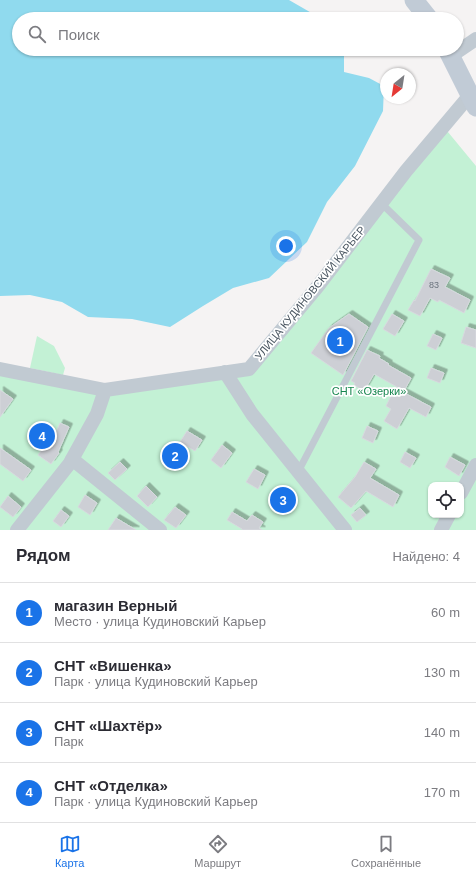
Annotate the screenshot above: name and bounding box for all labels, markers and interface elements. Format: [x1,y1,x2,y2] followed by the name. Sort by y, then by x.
[12,12,464,56] search box
[26,23,48,45] icon: search
[58,26,100,43] text: Поиск
[380,68,416,104] north arrow
[252,224,368,362] street label: УЛИЦА КУДИНОВСКИЙ КАРЬЕР
[276,236,296,256] your location
[429,280,439,290] house number: 83
[327,326,353,356] pin: 1
[332,385,406,397] park label: СНТ «Озерки»
[29,421,55,451] pin: 4
[162,441,188,471] pin: 2
[428,482,464,518] map controls
[428,482,464,518] button: locate
[270,485,296,515] pin: 3
[16,546,71,565] text: Рядом
[392,549,460,564] text: Найдено: 4
[54,597,177,614] text: магазин Верный
[25,605,33,620] text: 1
[431,605,460,620] text: 60 m
[54,614,266,629] text: Место · улица Кудиновский Карьер
[54,657,172,674] text: СНТ «Вишенка»
[25,665,33,680] text: 2
[424,665,460,680] text: 130 m
[54,674,258,689] text: Парк · улица Кудиновский Карьер
[54,717,162,734] text: СНТ «Шахтёр»
[25,725,33,740] text: 3
[424,725,460,740] text: 140 m
[54,734,84,749] text: Парк
[54,777,168,794] text: СНТ «Отделка»
[25,785,33,800] text: 4
[424,785,460,800] text: 170 m
[54,794,258,809] text: Парк · улица Кудиновский Карьер
[55,833,84,869] tab: Карта
[194,833,241,869] tab: Маршрут
[351,833,421,869] tab: Сохранённые

